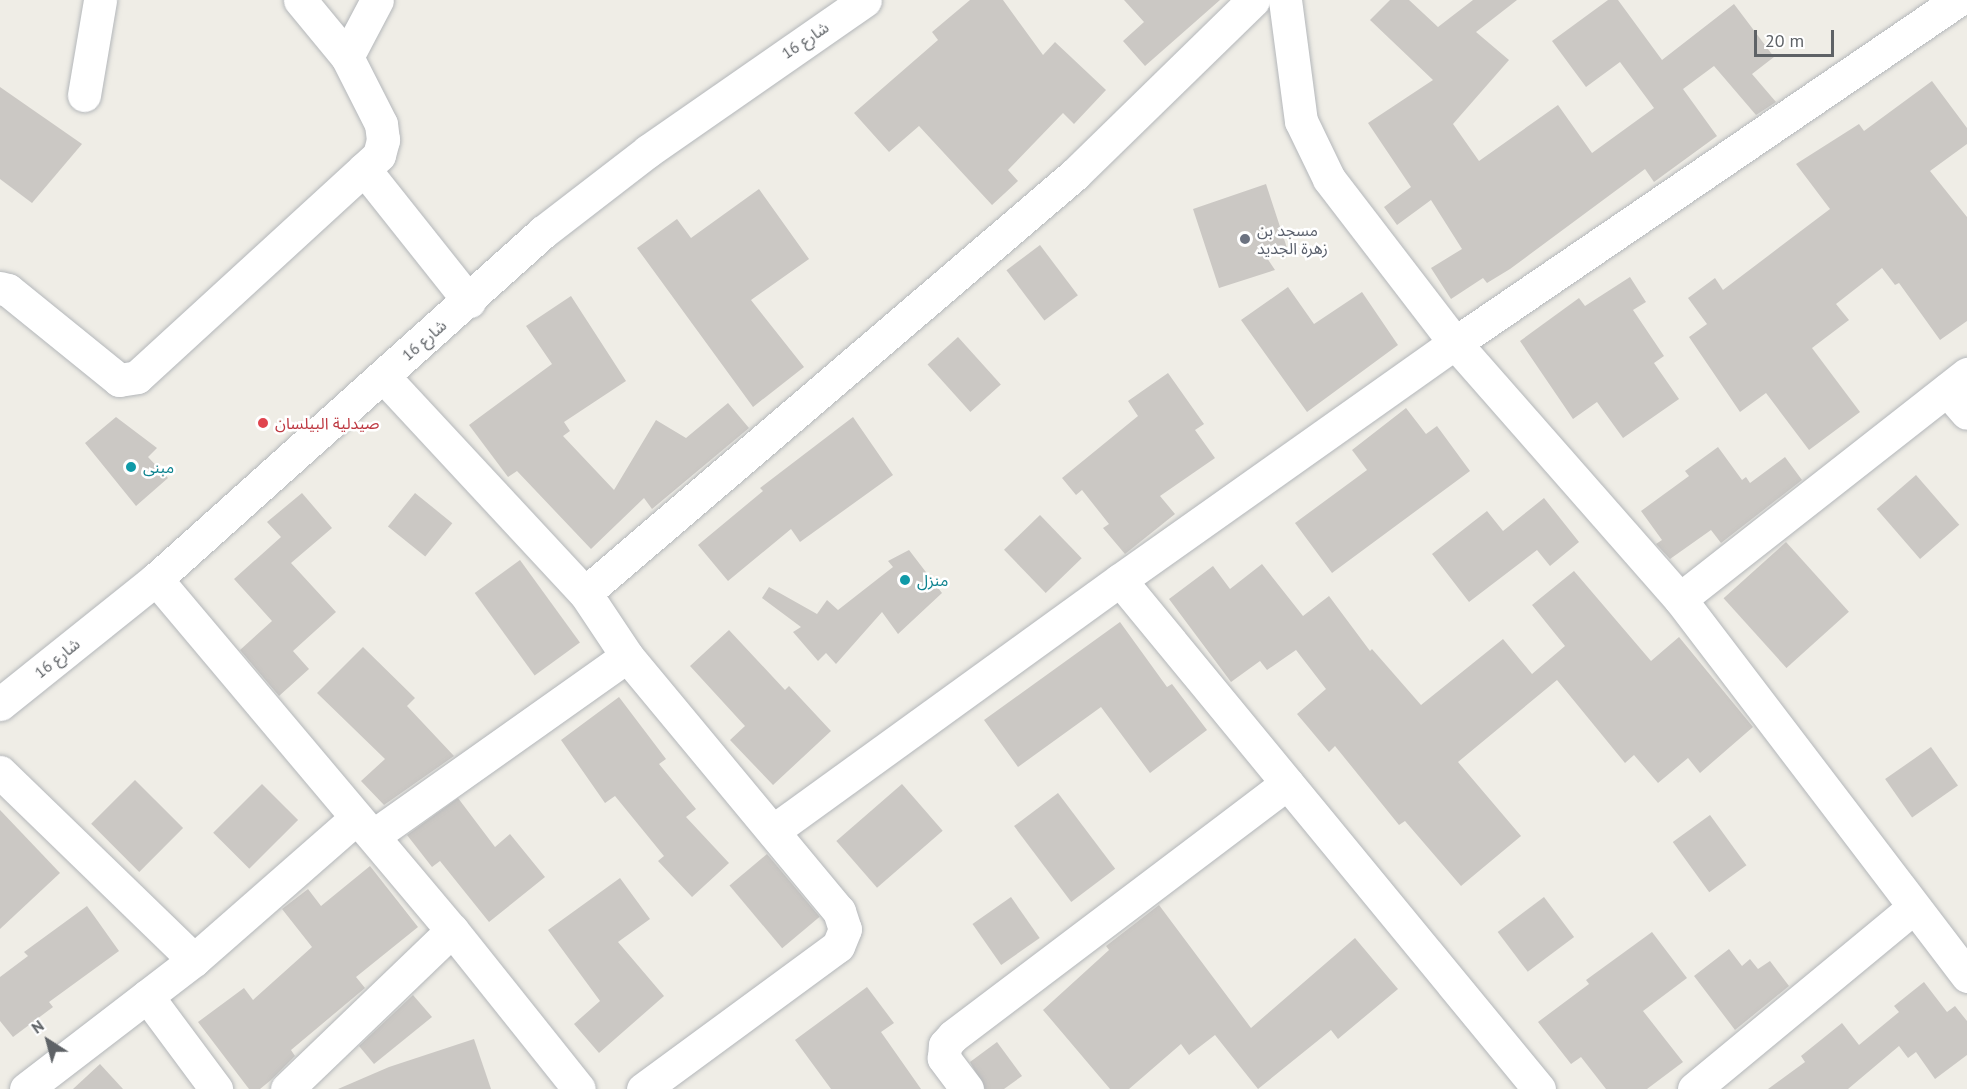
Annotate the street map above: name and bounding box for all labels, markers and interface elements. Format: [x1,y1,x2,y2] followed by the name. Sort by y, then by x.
[778,17,832,63] street label: شارع 16
[1757,18,1836,56] scale bar
[1765,29,1804,52] text: 20 m
[1257,220,1328,258] place label: مسجد بن زهرة الجديد
[1238,232,1252,246] marker: مسجد بن زهرة الجديد
[398,315,450,365] street label: شارع 16
[275,413,380,433] place label: صيدلية البيلسان
[256,416,270,430] marker: صيدلية البيلسان
[143,457,174,477] place label: مبنى
[124,460,138,474] marker: مبنى
[917,570,948,590] place label: منزل
[898,573,912,587] marker: منزل
[30,634,84,682] street label: شارع 16
[18,1011,78,1071] north arrow
[27,1015,48,1038] text: N

